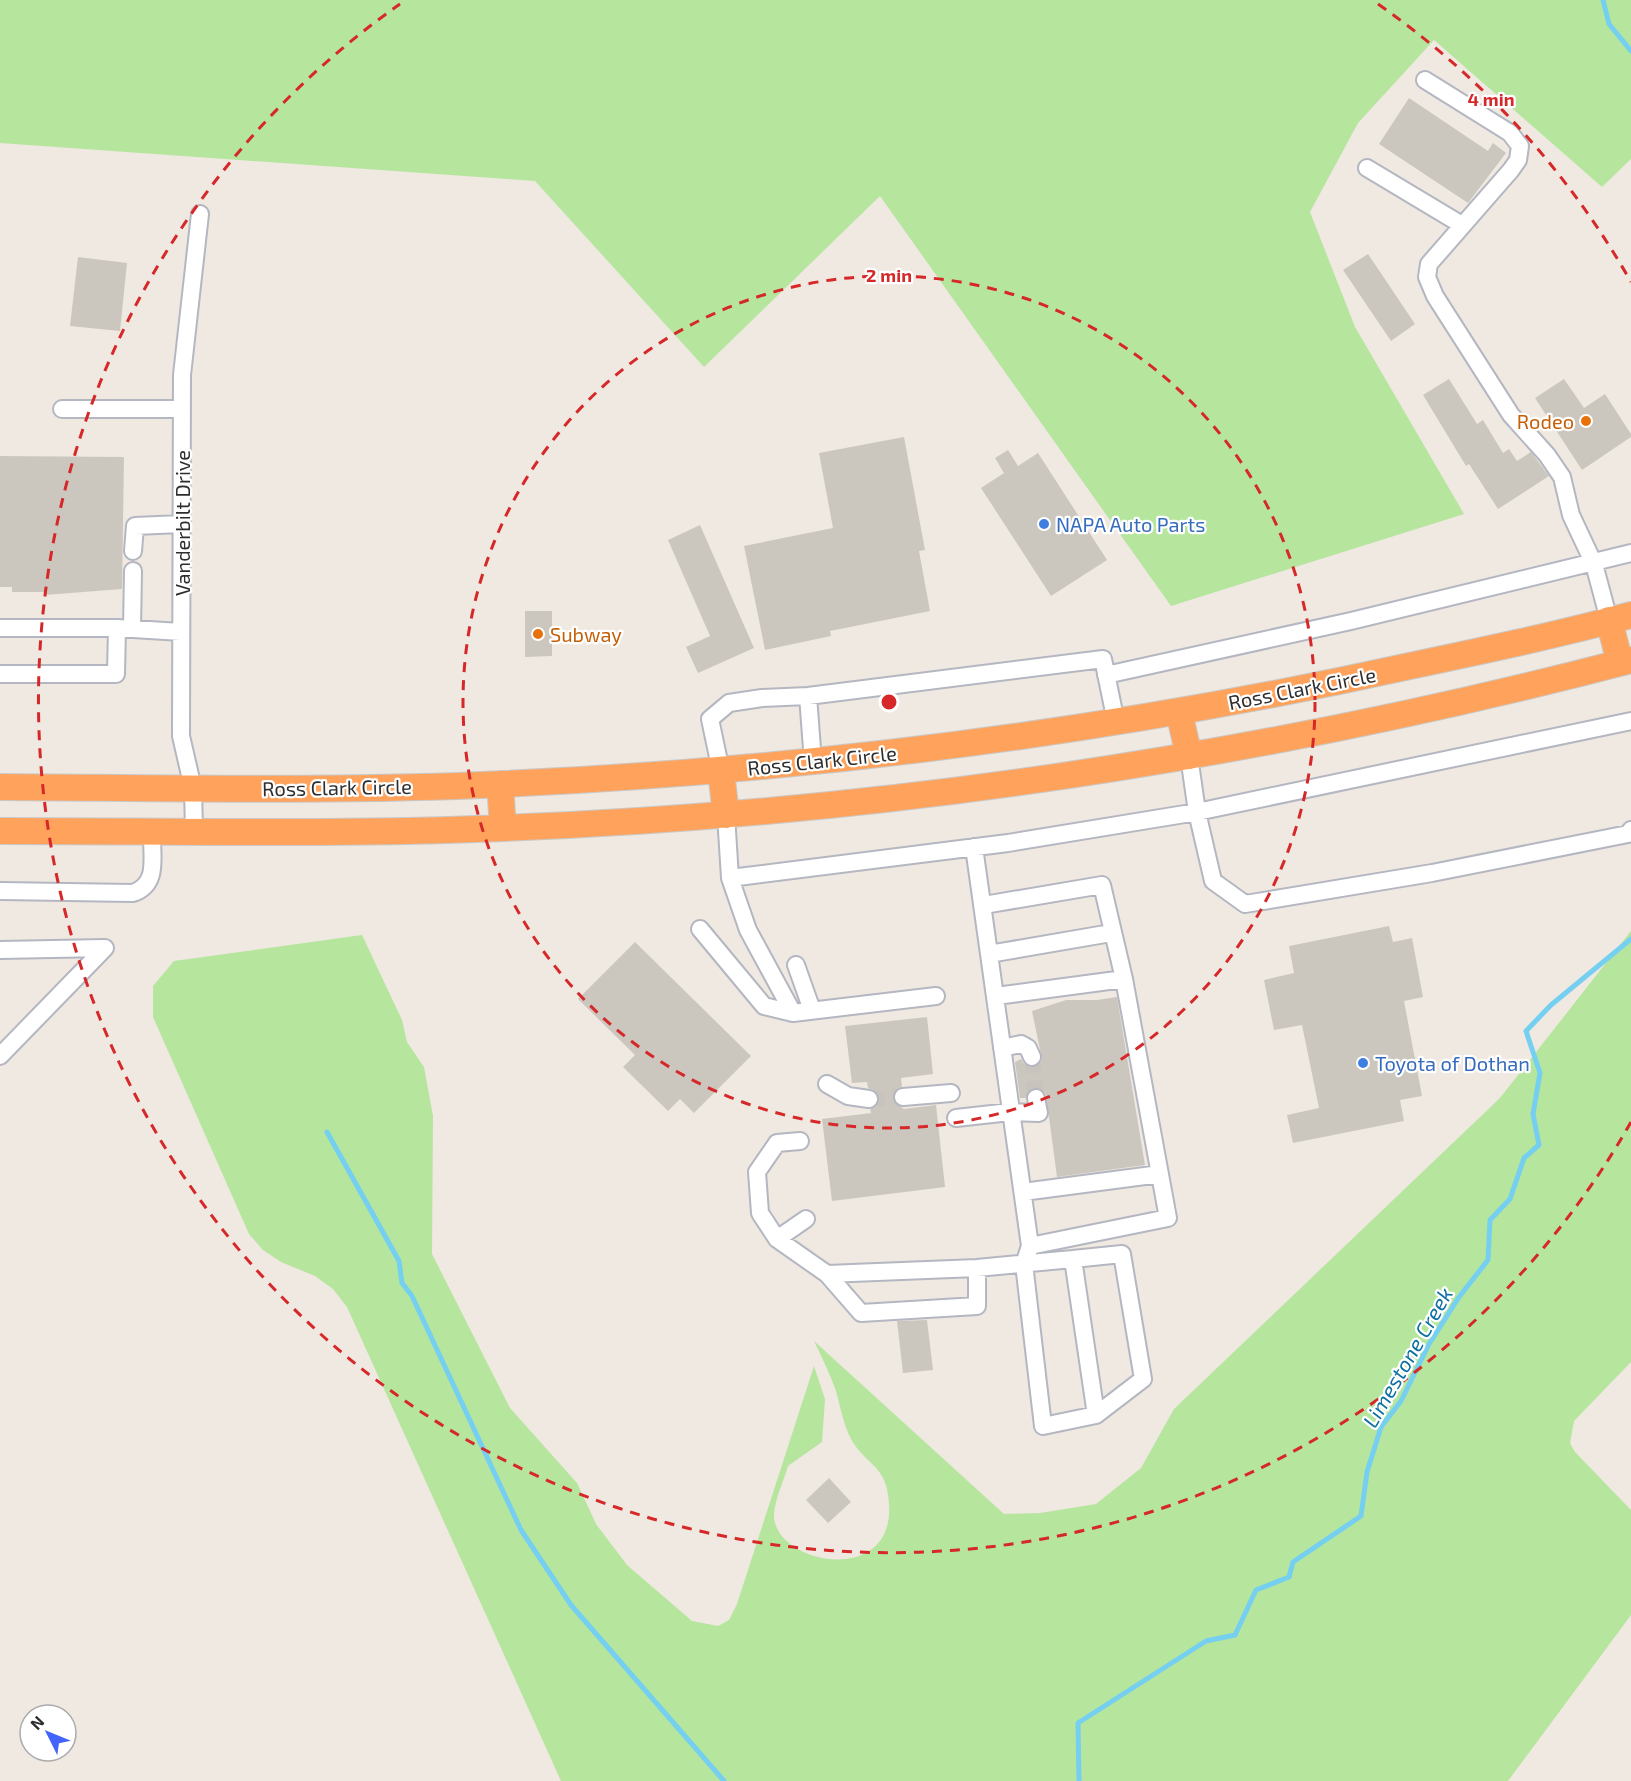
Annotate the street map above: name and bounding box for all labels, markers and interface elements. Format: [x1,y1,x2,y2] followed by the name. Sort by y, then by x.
[1468,88,1515,110] text: 4 min
[866,264,912,286] text: 2 min
[1517,409,1574,433] place label: Rodeo
[1579,414,1593,428] marker: Rodeo
[170,450,194,596] street label: Vanderbilt Drive
[1056,512,1205,536] place label: NAPA Auto Parts
[1037,517,1051,531] marker: NAPA Auto Parts
[550,622,622,646] place label: Subway
[531,627,545,641] marker: Subway
[1226,662,1378,714] street label: Ross Clark Circle
[879,692,899,712] centre of rings
[746,740,898,780] street label: Ross Clark Circle
[262,774,412,800] street label: Ross Clark Circle
[1375,1051,1530,1075] place label: Toyota of Dothan
[1356,1056,1370,1070] marker: Toyota of Dothan
[1357,1283,1457,1431] water label: Limestone Creek
[18,1703,78,1763] north arrow
[26,1712,48,1733] text: N

